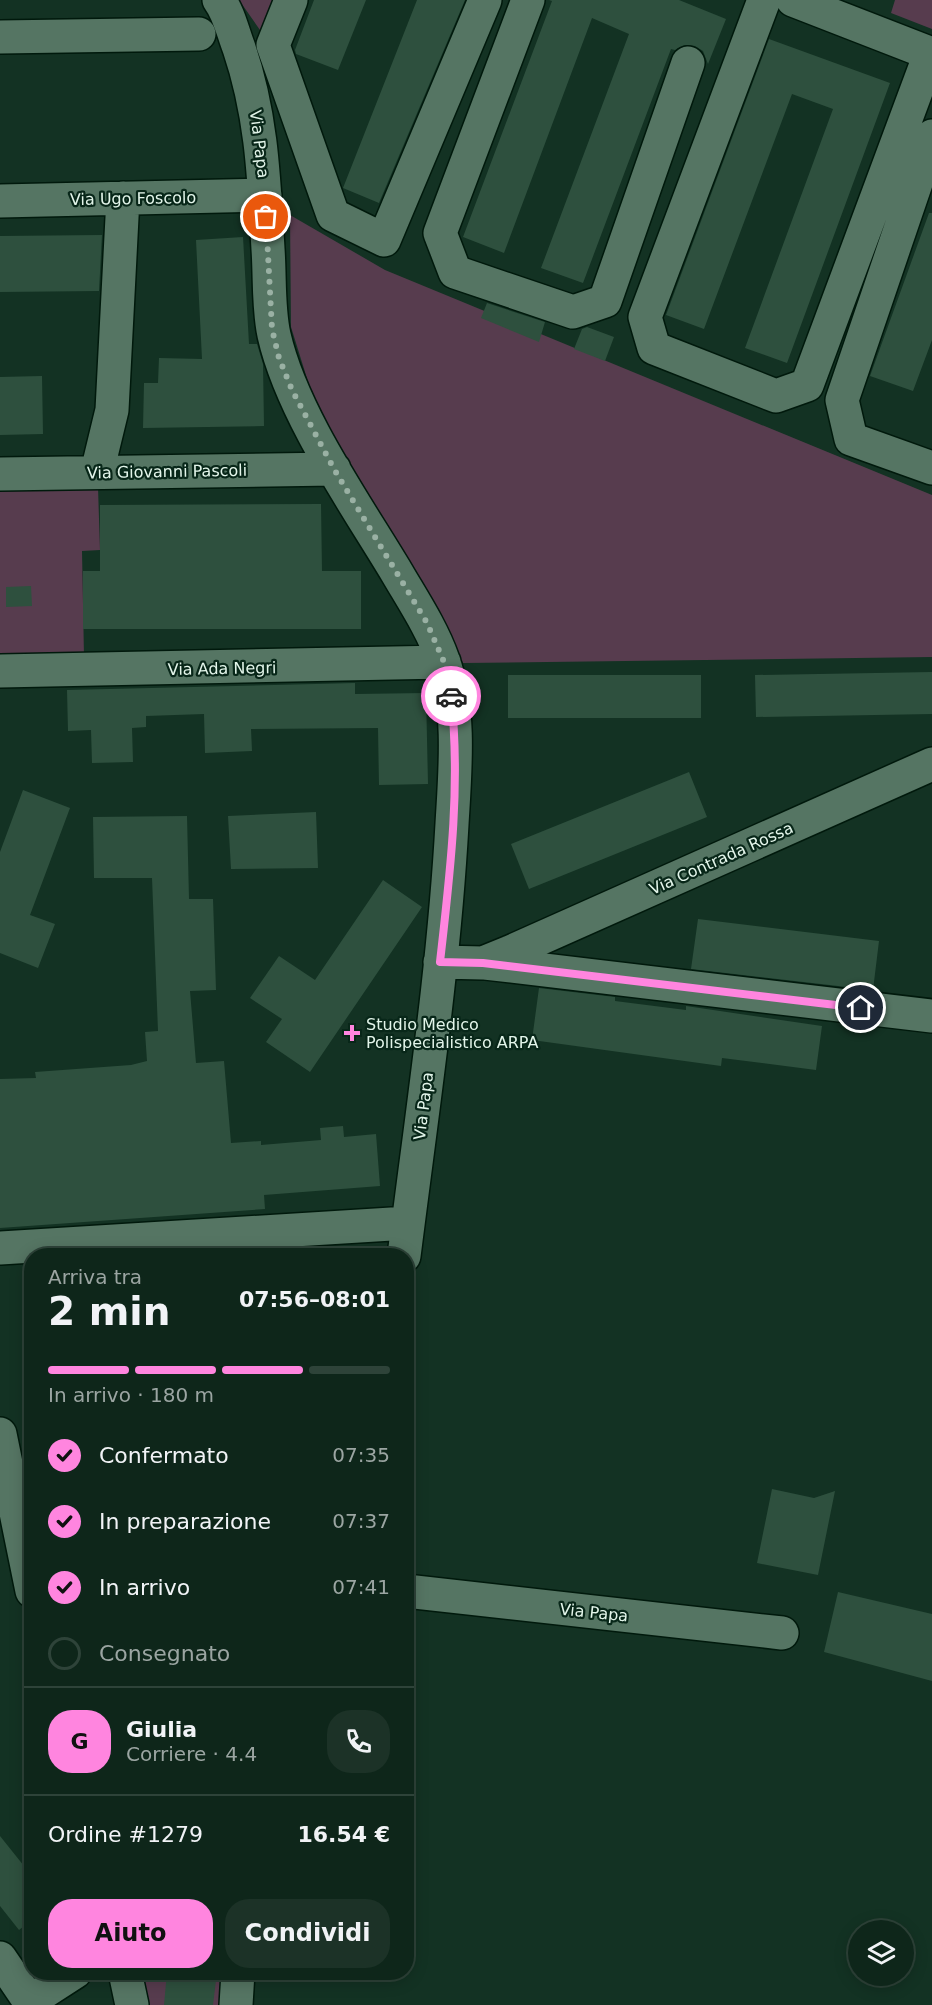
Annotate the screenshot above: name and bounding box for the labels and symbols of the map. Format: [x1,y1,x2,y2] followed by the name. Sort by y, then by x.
[246,109,273,179] street label: Via Papa
[70,188,196,209] street label: Via Ugo Foscolo
[240,191,291,242] pin
[87,461,247,482] street label: Via Giovanni Pascoli
[168,658,276,679] street label: Via Ada Negri
[421,666,481,726] courier
[646,818,796,899] street label: Via Contrada Rossa
[835,982,886,1033] pin
[366,1015,538,1052] place label: Studio Medico Polispecialistico ARPA
[343,1024,361,1042] marker: Studio Medico Polispecialistico ARPA
[410,1071,437,1141] street label: Via Papa
[559,1599,629,1626] street label: Via Papa

